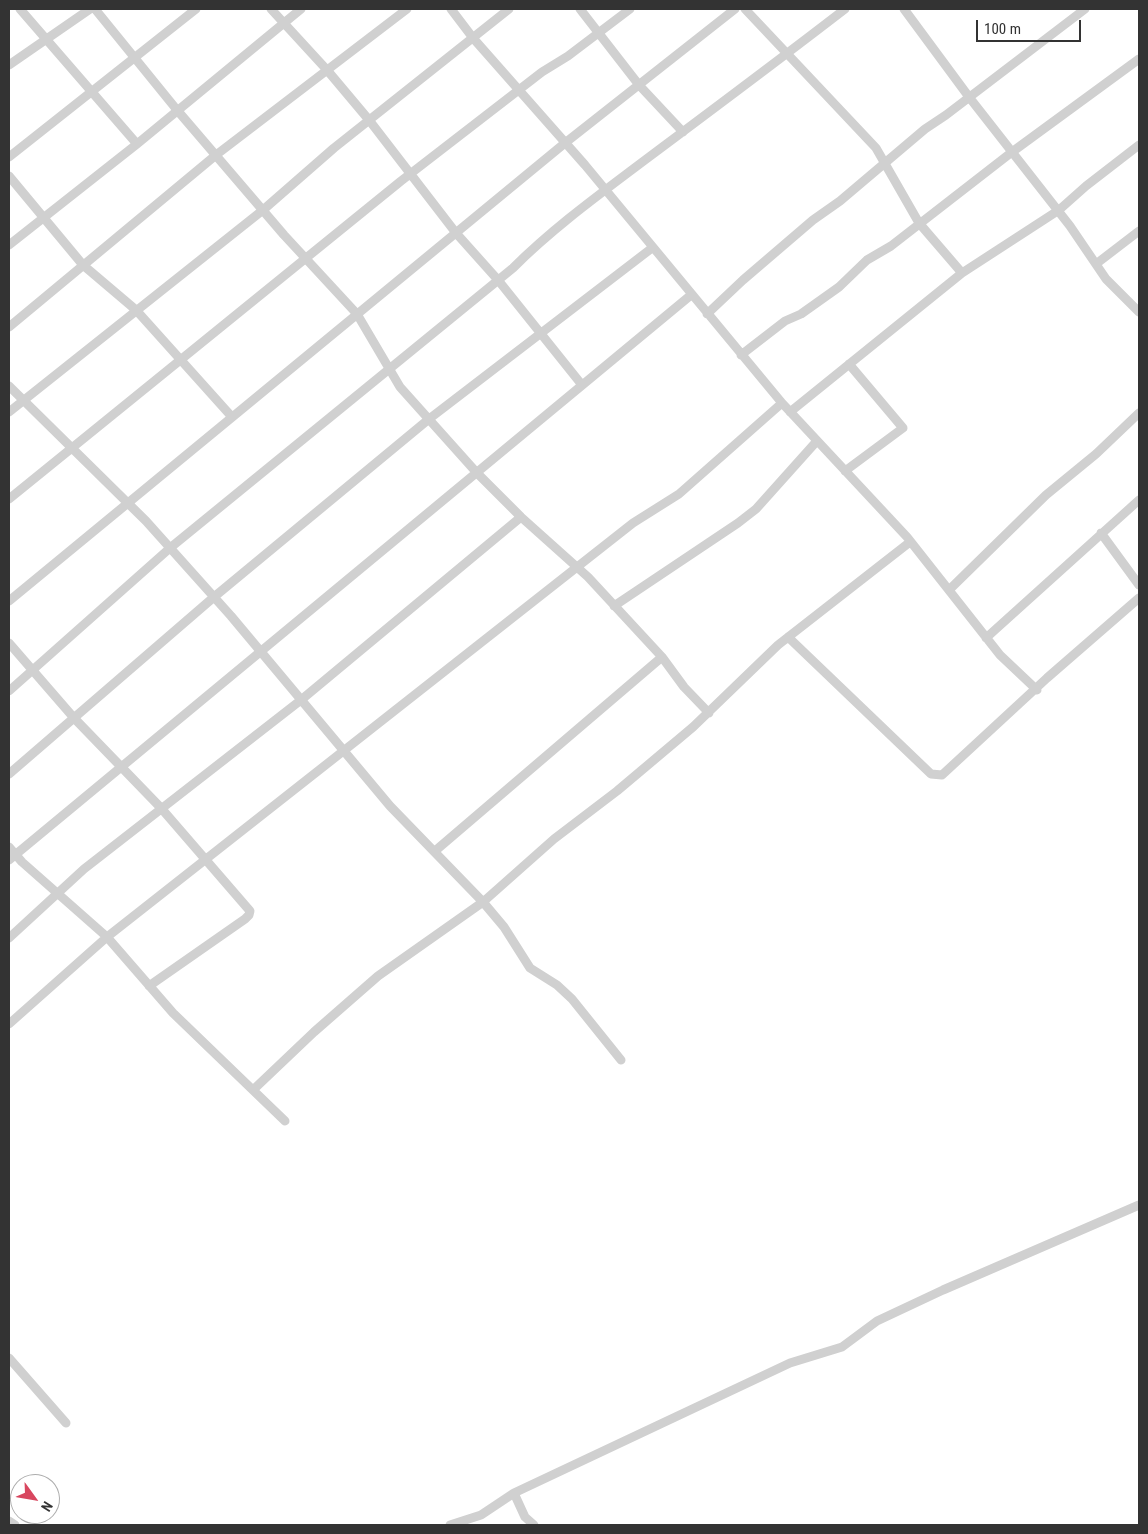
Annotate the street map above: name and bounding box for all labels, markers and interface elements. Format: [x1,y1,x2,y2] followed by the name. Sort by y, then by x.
[978,10,1083,42] scale bar
[984,20,1021,38] text: 100 m
[10,1474,60,1524] north arrow
[38,1499,56,1514] text: N

